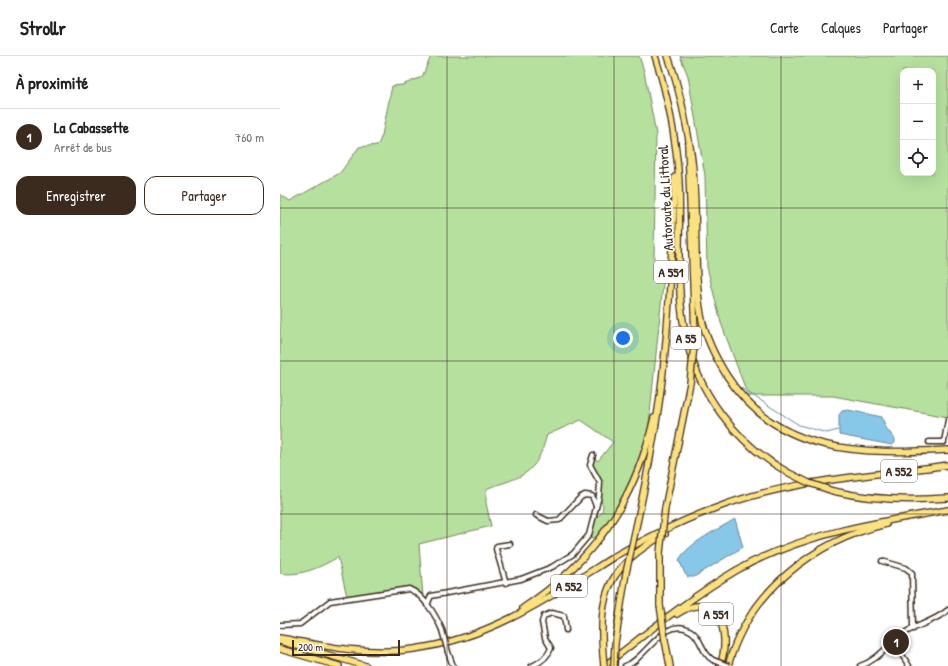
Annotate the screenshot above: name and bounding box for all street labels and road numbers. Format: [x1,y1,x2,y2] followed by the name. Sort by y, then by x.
[653,144,677,251] street label: Autoroute du Littoral
[654,261,688,283] road number: A 551
[671,327,701,349] road number: A 55
[881,460,917,482] road number: A 552
[551,575,587,597] road number: A 552
[699,603,733,625] road number: A 551

